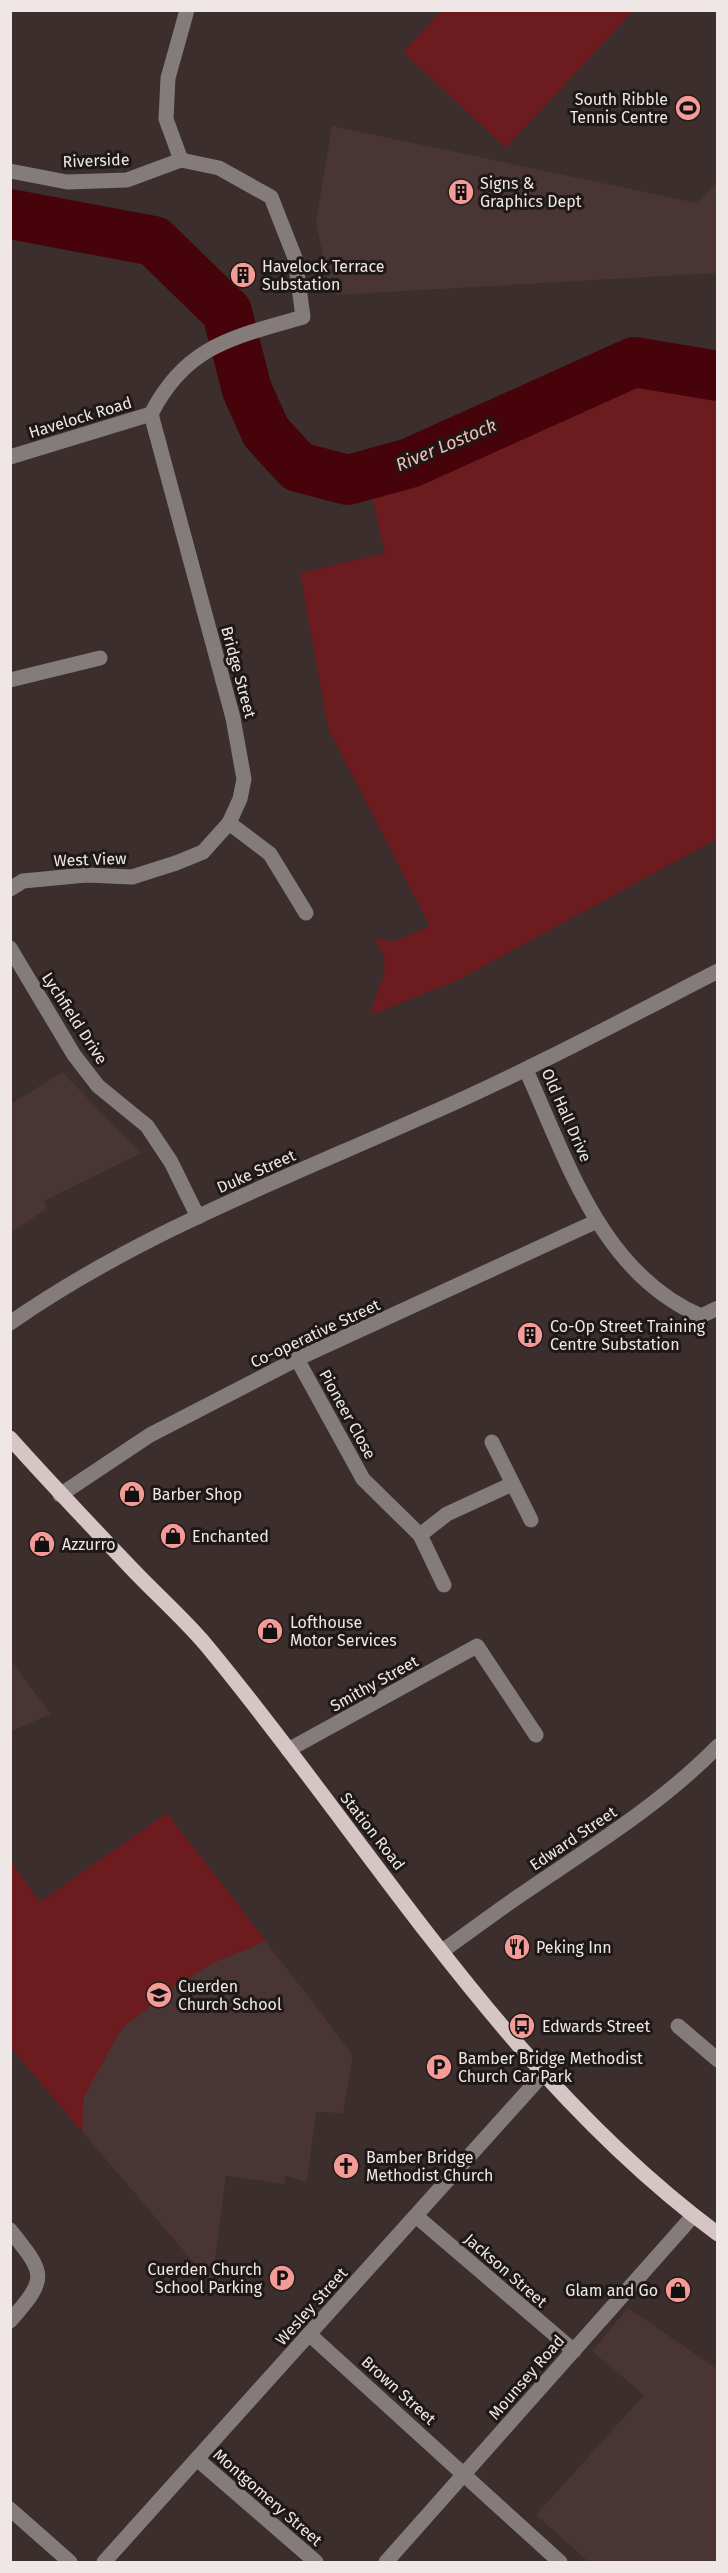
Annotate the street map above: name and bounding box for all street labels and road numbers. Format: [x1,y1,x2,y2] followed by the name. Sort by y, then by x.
[62,150,130,171] street label: Riverside
[26,393,134,442] street label: Havelock Road
[217,624,260,720] street label: Bridge Street
[53,849,127,870] street label: West View
[38,969,111,1068] street label: Lychfield Drive
[538,1066,596,1165] street label: Old Hall Drive
[214,1146,299,1197] street label: Duke Street
[247,1295,383,1372] street label: Co-operative Street
[315,1366,380,1462] street label: Pioneer Close
[327,1651,422,1715] street label: Smithy Street
[336,1789,409,1874] street label: Station Road
[526,1802,621,1874] street label: Edward Street
[461,2229,551,2312] street label: Jackson Street
[272,2263,351,2349] street label: Wesley Street
[485,2331,568,2423] street label: Mounsey Road
[358,2352,440,2429] street label: Brown Street
[209,2445,326,2550] street label: Montgomery Street

